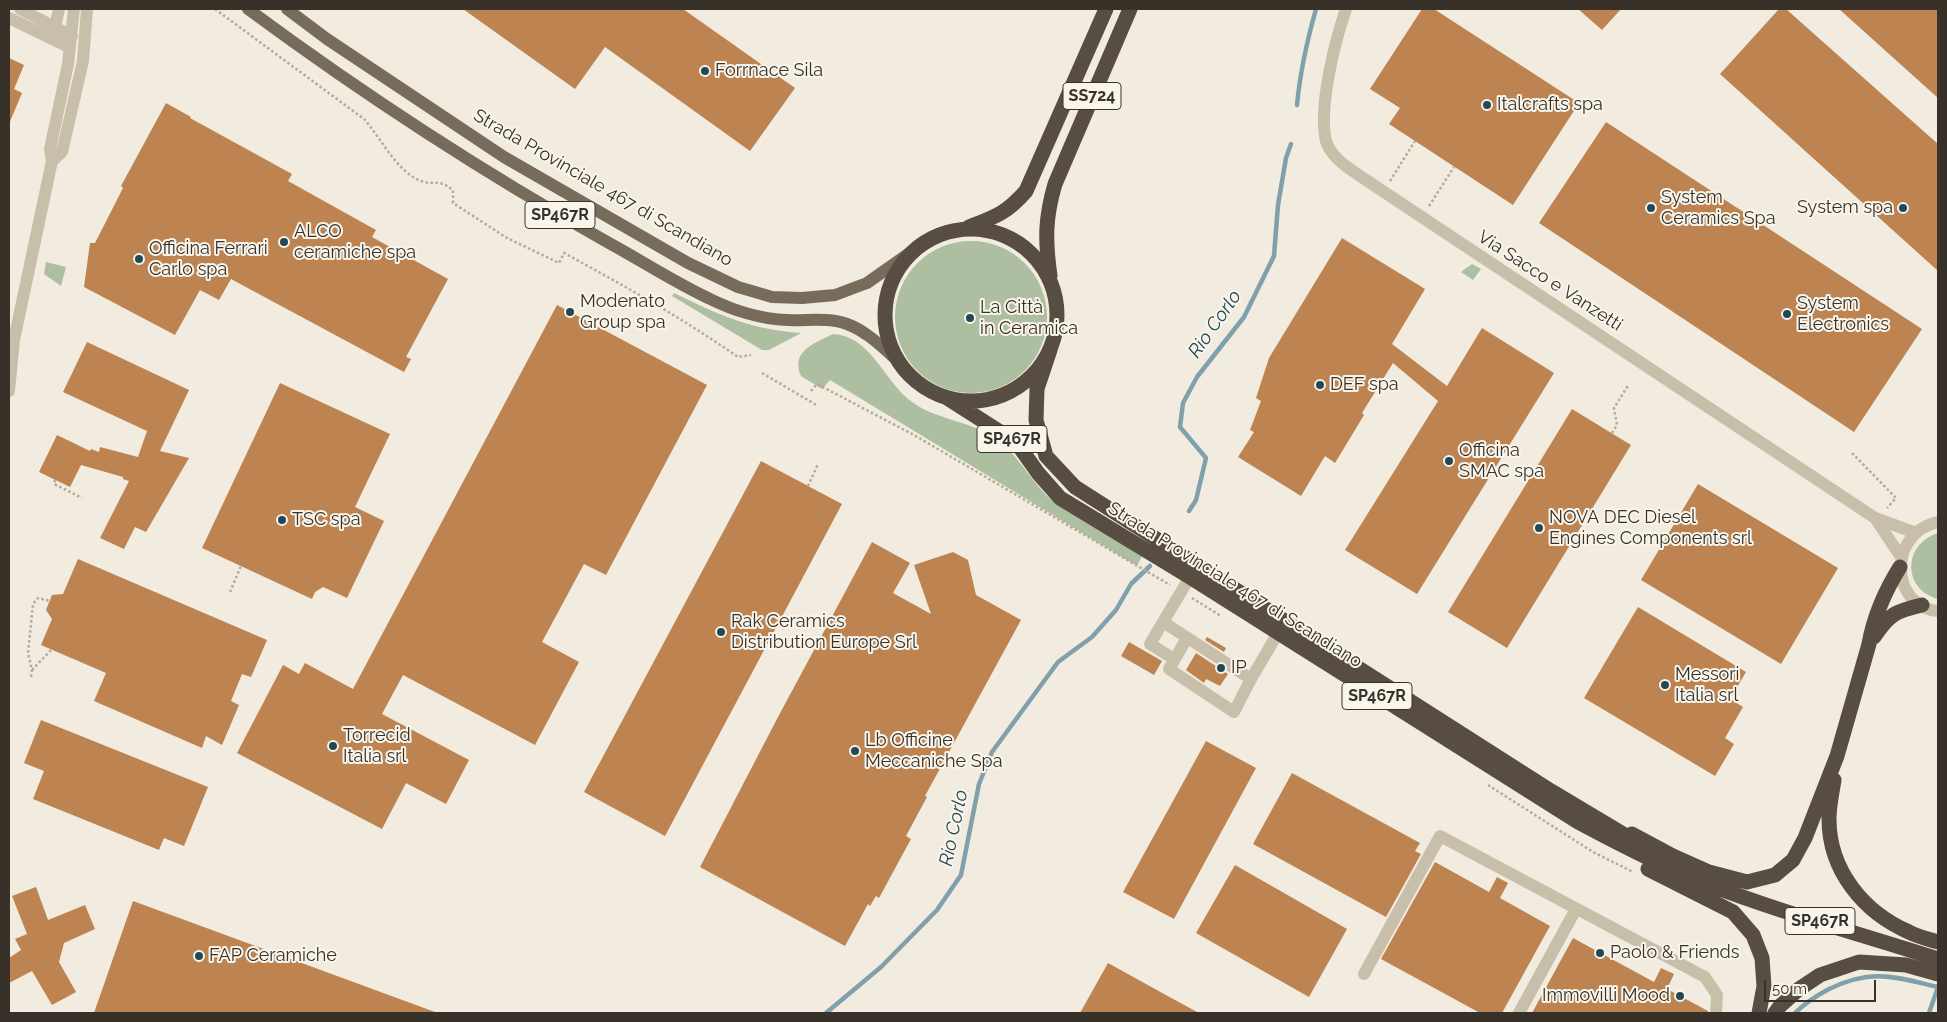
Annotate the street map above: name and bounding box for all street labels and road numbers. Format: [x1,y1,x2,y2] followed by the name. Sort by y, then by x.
[1063,82,1121,110] road number: SS724
[470,105,736,271] street label: Strada Provinciale 467 di Scandiano
[525,202,595,228] road number: SP467R
[1474,226,1626,336] street label: Via Sacco e Vanzetti
[977,426,1047,452] road number: SP467R
[1104,498,1366,672] street label: Strada Provinciale 467 di Scandiano
[1342,682,1412,709] road number: SP467R
[1785,908,1855,934] road number: SP467R

